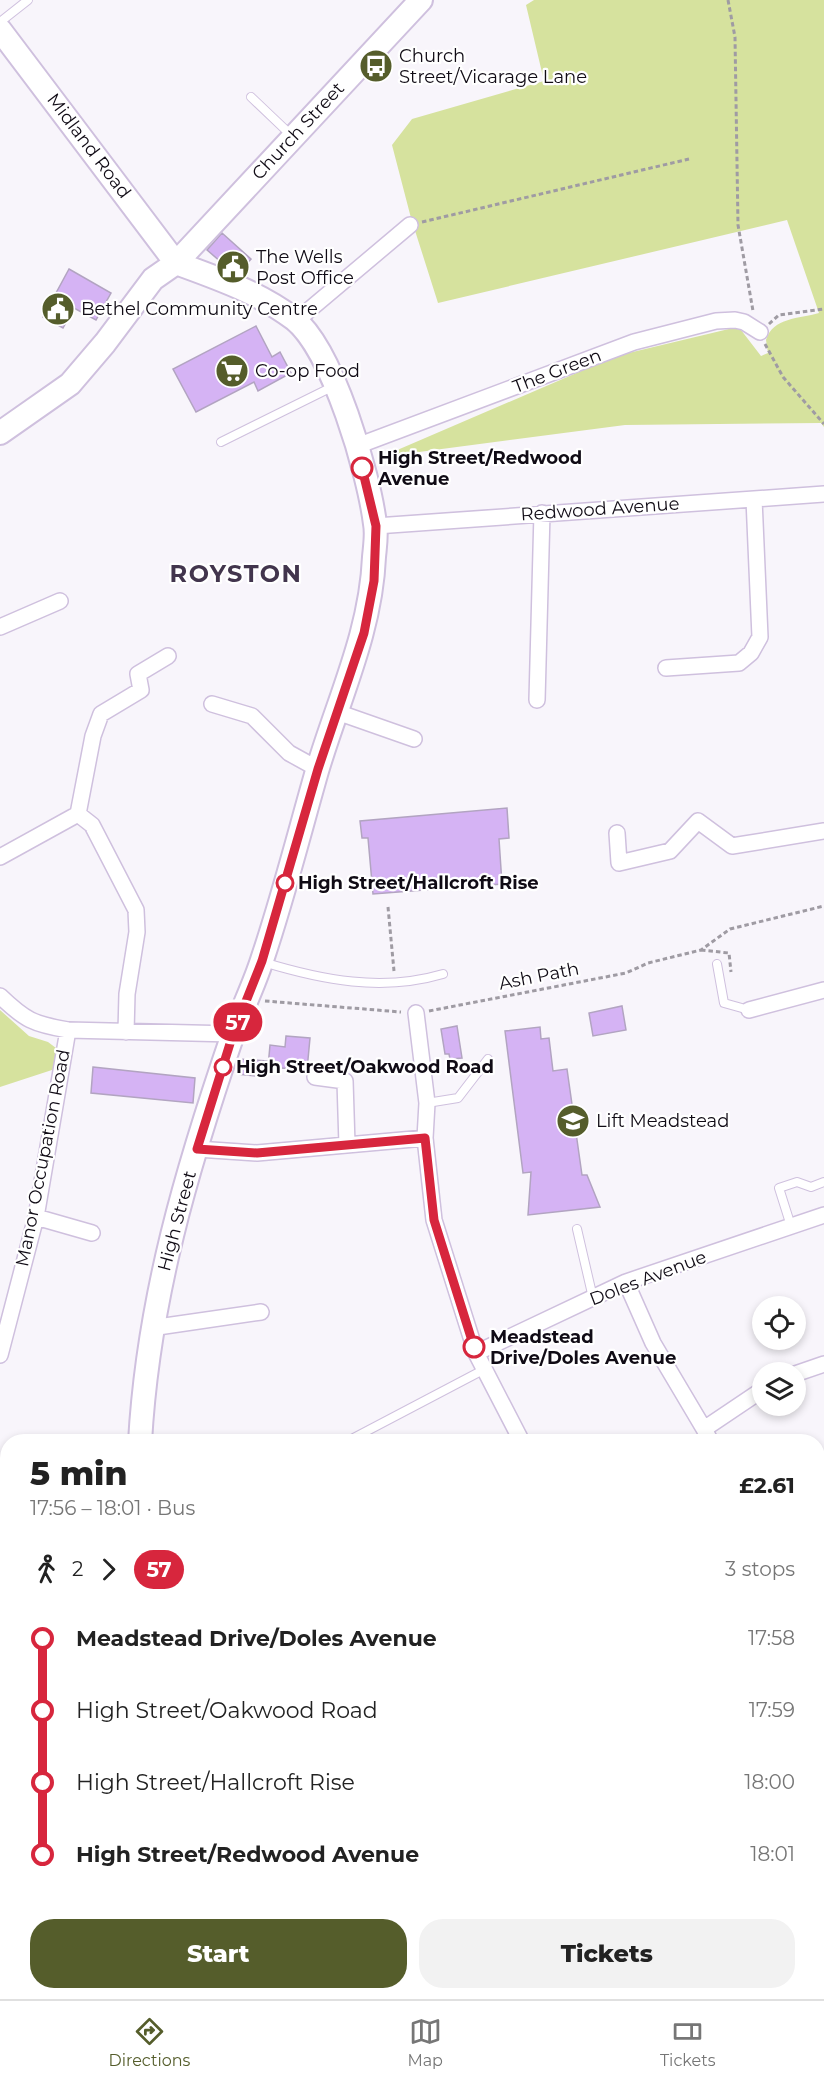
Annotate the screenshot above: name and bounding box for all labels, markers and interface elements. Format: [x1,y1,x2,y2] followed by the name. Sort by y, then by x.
[399,45,587,88] place label: Church Street/Vicarage Lane
[358,48,394,84] bus stop icon: Church Street/Vicarage Lane
[247,78,349,184] street label: Church Street
[42,89,136,203] street label: Midland Road
[256,246,354,289] place label: The Wells Post Office
[215,249,251,285] public building icon: The Wells Post Office
[40,291,76,327] public building icon: Bethel Community Centre
[81,298,318,320] place label: Bethel Community Centre
[510,344,604,398] street label: The Green
[214,353,250,389] supermarket icon: Co-op Food
[255,360,360,382] place label: Co-op Food
[377,447,582,490] place label: High Street/Redwood Avenue
[351,457,373,479] marker: High Street/Redwood Avenue
[520,492,680,526] street label: Redwood Avenue
[170,559,302,588] district label: ROYSTON
[298,872,539,894] place label: High Street/Hallcroft Rise
[276,874,294,892] marker: High Street/Hallcroft Rise
[497,957,581,995] street label: Ash Path
[211,1002,265,1042] line badge: 57
[225,1010,251,1035] text: 57
[11,1048,75,1268] street label: Manor Occupation Road
[236,1056,494,1078] place label: High Street/Oakwood Road
[214,1058,232,1076] marker: High Street/Oakwood Road
[555,1103,591,1139] school or university icon: Lift Meadstead
[596,1110,729,1132] place label: Lift Meadstead
[153,1168,201,1274] street label: High Street
[587,1246,710,1310] street label: Doles Avenue
[752,1296,806,1416] map controls
[752,1296,806,1350] button: locate
[490,1326,676,1369] place label: Meadstead Drive/Doles Avenue
[463,1336,485,1358] marker: Meadstead Drive/Doles Avenue
[752,1362,806,1416] button: layers
[30,1453,127,1493] text: 5 min
[739,1472,795,1499] text: £2.61
[30,1496,195,1520] text: 17:56 – 18:01 · Bus
[30,1553,63,1586] icon: walk
[92,1553,125,1586] icon: forward
[72,1557,83,1581] text: 2
[146,1557,172,1582] text: 57
[725,1557,795,1581] text: 3 stops
[76,1625,437,1652] text: Meadstead Drive/Doles Avenue
[748,1626,795,1650] text: 17:58
[76,1697,378,1724] text: High Street/Oakwood Road
[749,1698,795,1722] text: 17:59
[76,1769,355,1796] text: High Street/Hallcroft Rise
[744,1770,795,1794] text: 18:00
[76,1841,419,1868] text: High Street/Redwood Avenue
[750,1842,795,1866] text: 18:01
[30,1919,407,1988] button: Start
[419,1919,795,1988] button: Tickets
[108,2015,190,2070] tab: Directions
[407,2015,443,2070] tab: Map
[660,2015,716,2070] tab: Tickets

